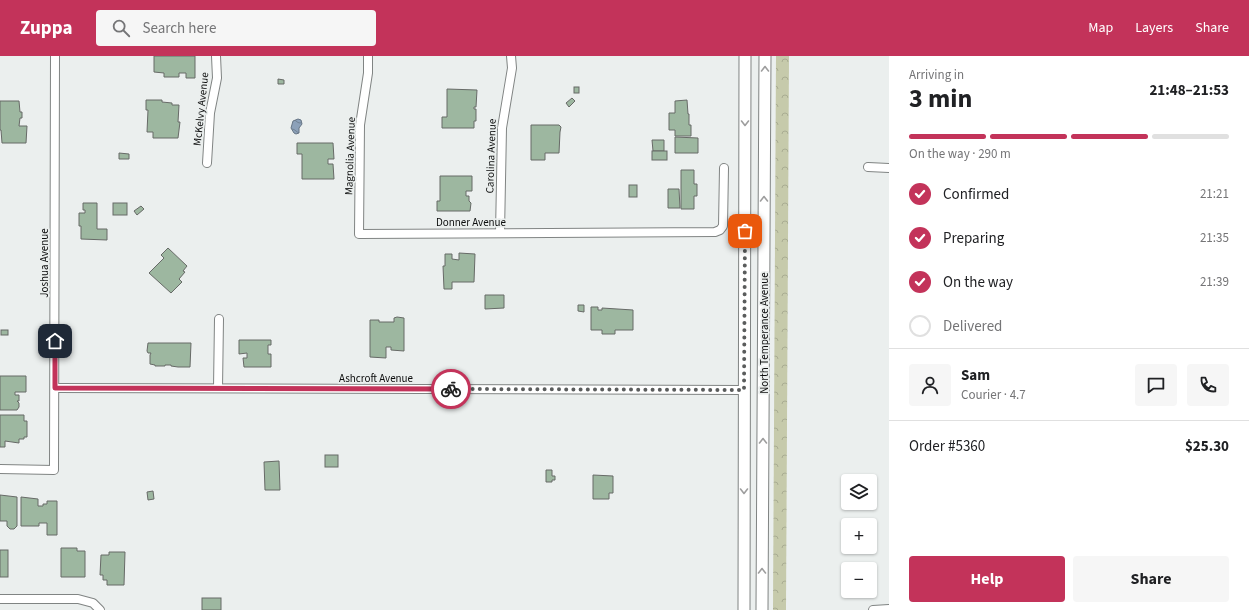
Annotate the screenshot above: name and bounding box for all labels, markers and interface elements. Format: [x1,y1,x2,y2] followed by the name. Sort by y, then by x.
[96,10,376,46] search box
[20,15,72,42] text: Zuppa
[110,17,132,39] icon: search
[142,18,216,39] text: Search here
[1088,18,1113,38] text: Map
[1135,18,1173,38] text: Layers
[1195,18,1229,38] text: Share
[760,66,769,72] one-way arrow
[909,66,964,84] text: Arriving in
[190,71,212,147] street label: McKelvy Avenue
[909,80,972,117] text: 3 min
[1149,80,1229,101] text: 21:48–21:53
[341,116,359,195] street label: Magnolia Avenue
[482,118,500,194] street label: Carolina Avenue
[741,120,749,126] one-way arrow
[909,145,1011,163] text: On the way · 290 m
[909,183,931,205] icon: check
[943,184,1009,205] text: Confirmed
[1200,185,1229,203] text: 21:21
[760,196,768,202] one-way arrow
[728,214,762,248] pin
[436,215,507,230] street label: Donner Avenue
[734,220,756,242] icon: bag
[909,227,931,249] icon: check
[37,228,52,298] street label: Joshua Avenue
[943,228,1004,249] text: Preparing
[1200,229,1229,247] text: 21:35
[909,271,931,293] icon: check
[757,272,772,394] street label: North Temperance Avenue
[943,272,1013,293] text: On the way
[1200,273,1229,291] text: 21:39
[943,316,1002,337] text: Delivered
[38,324,72,358] pin
[44,330,66,352] icon: home
[909,364,951,406] button: person
[1135,364,1177,406] button: chat
[1187,364,1229,406] button: phone
[961,365,990,386] text: Sam
[431,369,471,409] courier
[339,371,414,386] street label: Ashcroft Avenue
[440,378,462,400] icon: bike
[961,386,1026,404] text: Courier · 4.7
[909,436,985,457] text: Order #5360
[1185,436,1229,457] text: $25.30
[759,438,767,444] one-way arrow
[841,474,877,598] map controls
[841,474,877,510] button: layers
[740,488,748,494] one-way arrow
[841,518,877,554] button: +
[909,556,1065,602] button: Help
[1073,556,1229,602] button: Share
[841,562,877,598] button: −
[758,568,766,574] one-way arrow

